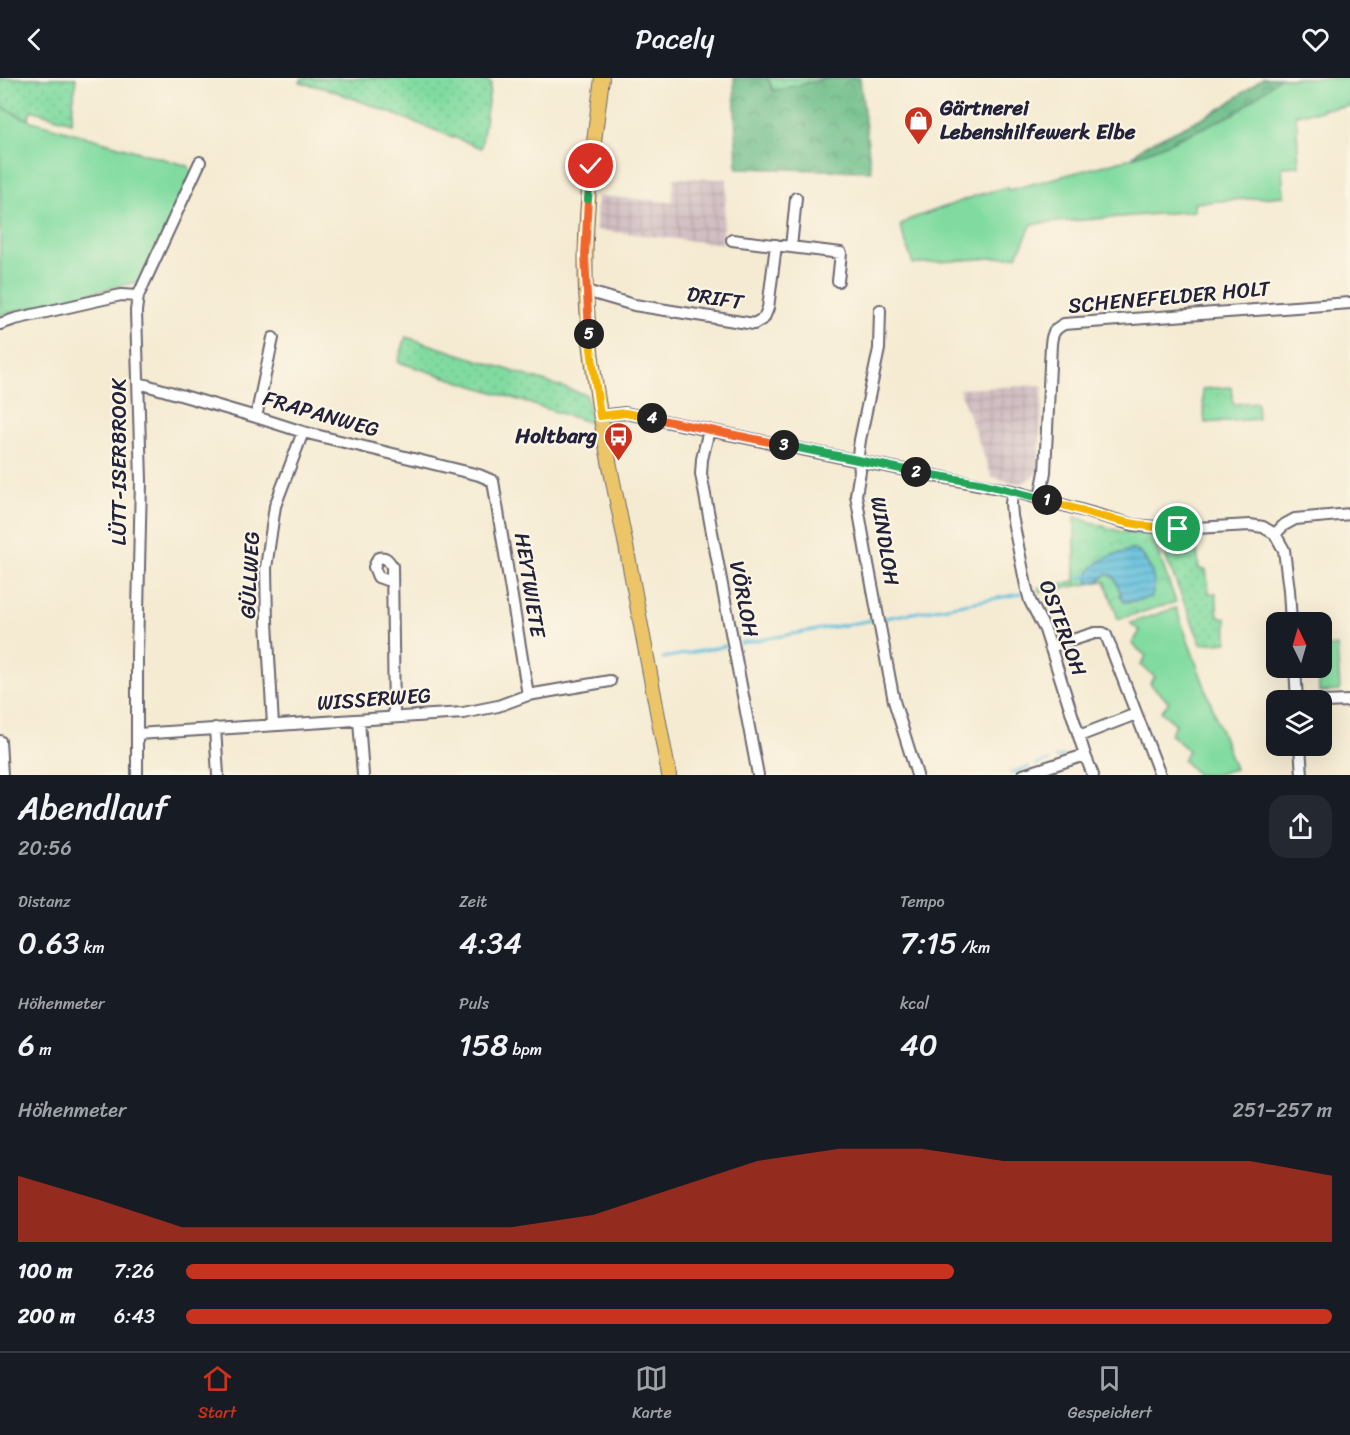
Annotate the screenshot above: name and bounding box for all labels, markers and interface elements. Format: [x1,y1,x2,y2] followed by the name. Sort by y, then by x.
[636,15,714,63] text: Pacely
[18,23,51,56] icon: back
[1299,23,1332,56] icon: heart
[939,89,1136,151] place label: Gärtnerei Lebenshilfewerk Elbe
[903,104,935,146] shop icon: Gärtnerei Lebenshilfewerk Elbe
[565,140,616,191] pin
[574,149,607,182] icon: check
[1067,269,1273,325] street label: SCHENEFELDER HOLT
[684,275,747,321] street label: DRIFT
[574,319,604,349] pin: 5
[584,319,594,348] text: 5
[100,377,138,546] street label: LÜTT-ISERBROOK
[258,379,384,449] street label: FRAPANWEG
[637,403,667,433] pin: 4
[647,403,657,432] text: 4
[514,417,597,455] place label: Holtbarg
[602,420,634,462] bus stop icon: Holtbarg
[769,430,799,460] pin: 3
[780,430,788,459] text: 3
[901,457,931,487] pin: 2
[911,457,921,486] text: 2
[1032,485,1062,515] pin: 1
[1044,485,1050,514] text: 1
[859,494,911,589] street label: WINDLOH
[1152,503,1203,554] pin
[1161,512,1194,545] icon: arrive
[229,530,271,620] street label: GÜLLWEG
[503,530,557,642] street label: HEYTWIETE
[718,558,770,641] street label: VÖRLOH
[1028,574,1098,682] street label: OSTERLOH
[1266,612,1332,678] north arrow
[1266,612,1332,756] map controls
[316,676,432,722] street label: WISSERWEG
[1266,690,1332,756] button: layers
[18,779,168,837] text: Abendlauf
[1269,795,1332,858] button: share
[18,831,72,866] text: 20:56
[18,887,71,916] text: Distanz
[459,887,487,916] text: Zeit
[900,887,945,916] text: Tempo
[18,916,80,970] text: 0.63
[459,916,522,970] text: 4:34
[900,916,957,970] text: 7:15
[80,933,104,962] text: km
[957,933,990,962] text: /km
[18,989,104,1018] text: Höhenmeter
[459,989,489,1018] text: Puls
[900,989,929,1018] text: kcal
[18,1018,35,1072] text: 6
[459,1018,508,1072] text: 158
[900,1018,938,1072] text: 40
[35,1035,52,1064] text: m
[508,1035,542,1064] text: bpm
[18,1093,126,1128] text: Höhenmeter
[1233,1093,1332,1128] text: 251–257 m
[18,1254,72,1289] text: 100 m
[114,1254,154,1289] text: 7:26
[18,1299,75,1334] text: 200 m
[114,1299,155,1334] text: 6:43
[198,1362,236,1427] tab: Start
[632,1362,672,1427] tab: Karte
[1068,1362,1152,1427] tab: Gespeichert

